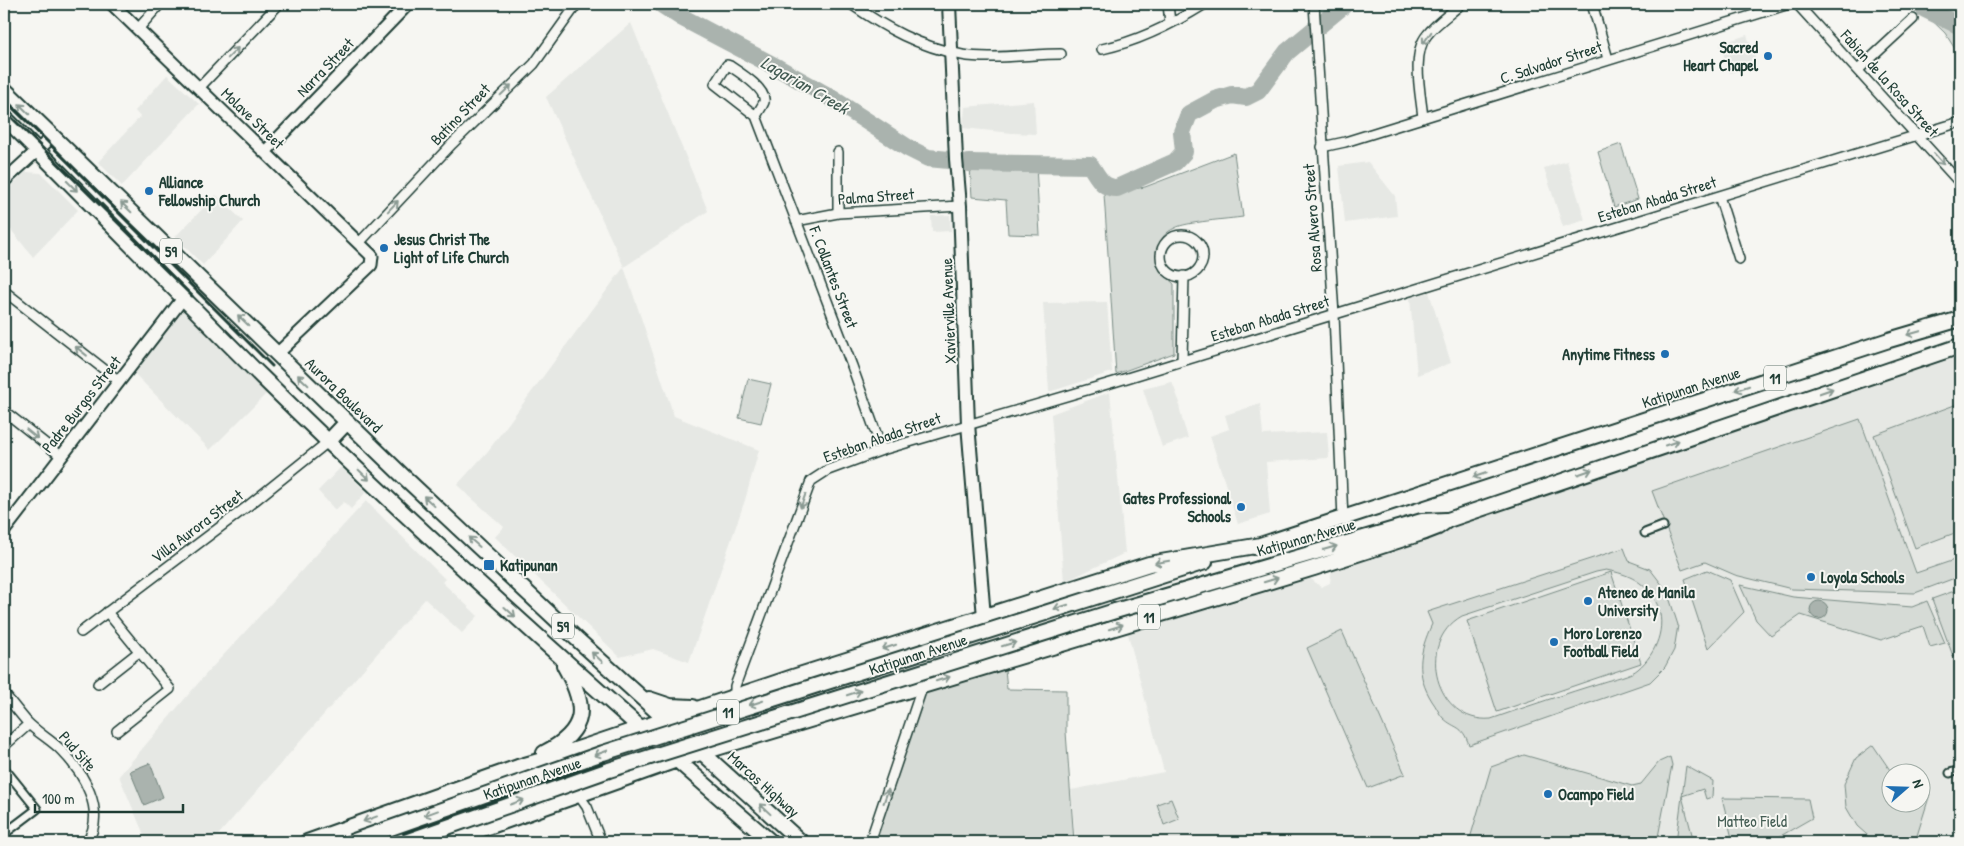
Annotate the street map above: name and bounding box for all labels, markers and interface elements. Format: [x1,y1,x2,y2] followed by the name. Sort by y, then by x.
[1835,24,1944,142] street label: Fabian de la Rosa Street
[1422,30,1432,44] one-way arrow
[291,32,359,101] street label: Narra Street
[1497,35,1605,89] street label: C. Salvador Street
[1683,36,1759,77] place label: Sacred Heart Chapel
[227,46,239,59] one-way arrow
[756,50,855,121] water label: Lagarian Creek
[1762,50,1774,62] marker: Sacred Heart Chapel
[425,78,495,150] street label: Batino Street
[217,82,290,154] street label: Molave Street
[500,84,513,96] one-way arrow
[18,103,30,116] one-way arrow
[1933,153,1945,166] one-way arrow
[1297,163,1327,273] street label: Rosa Alvero Street
[1595,170,1719,228] street label: Esteban Abada Street
[158,171,260,212] place label: Alliance Fellowship Church
[65,179,77,191] one-way arrow
[837,182,915,210] street label: Palma Street
[143,185,155,197] marker: Alliance Fellowship Church
[387,200,399,213] one-way arrow
[120,201,132,213] one-way arrow
[804,222,864,332] street label: F. Collantes Street
[394,228,509,269] place label: Jesus Christ The Light of Life Church
[160,238,182,264] road number: 59
[378,242,390,254] marker: Jesus Christ The Light of Life Church
[935,257,961,364] street label: Xavierville Avenue
[1208,289,1332,347] street label: Esteban Abada Street
[236,314,249,326] one-way arrow
[1906,329,1922,339] one-way arrow
[1562,343,1656,366] place label: Anytime Fitness
[74,345,87,356] one-way arrow
[1659,348,1671,360] marker: Anytime Fitness
[36,350,126,457] street label: Padre Burgos Street
[301,352,387,438] street label: Aurora Boulevard
[1639,361,1743,413] street label: Katipunan Avenue
[1764,366,1786,390] road number: 11
[297,373,309,386] one-way arrow
[1735,384,1750,393] one-way arrow
[1817,386,1833,395] one-way arrow
[820,406,944,467] street label: Esteban Abada Street
[25,428,38,439] one-way arrow
[1663,437,1679,447] one-way arrow
[1577,467,1593,476] one-way arrow
[358,468,370,480] one-way arrow
[1472,470,1488,480] one-way arrow
[147,484,248,568] street label: Villa Aurora Street
[1123,487,1232,527] place label: Gates Professional Schools
[798,493,807,508] one-way arrow
[422,495,435,507] one-way arrow
[1235,501,1247,513] marker: Gates Professional Schools
[1254,512,1359,562] street label: Katipunan Avenue
[468,536,481,548] one-way arrow
[1322,543,1338,553] one-way arrow
[500,554,558,577] place label: Katipunan
[482,558,496,572] marker: Katipunan
[1154,558,1170,568] one-way arrow
[1821,566,1905,589] place label: Loyola Schools
[1805,571,1817,583] marker: Loyola Schools
[1263,575,1279,585] one-way arrow
[1598,581,1696,622] place label: Ateneo de Manila University
[1582,595,1594,607] marker: Ateneo de Manila University
[1053,603,1069,613] one-way arrow
[1138,604,1160,630] road number: 11
[503,606,516,618] one-way arrow
[552,614,574,638] road number: 59
[1107,622,1123,632] one-way arrow
[1563,622,1642,662] place label: Moro Lorenzo Football Field
[866,628,970,680] street label: Katipunan Avenue
[1548,636,1560,648] marker: Moro Lorenzo Football Field
[1001,638,1017,648] one-way arrow
[882,642,898,652] one-way arrow
[590,651,603,663] one-way arrow
[935,673,951,683] one-way arrow
[846,687,862,697] one-way arrow
[748,699,764,709] one-way arrow
[717,700,739,724] road number: 11
[54,726,102,776] street label: Pud Site
[723,746,805,822] street label: Marcos Highway
[594,749,610,759] one-way arrow
[480,751,584,805] street label: Katipunan Avenue
[1882,764,1932,814] north arrow
[1908,777,1929,791] text: N
[35,781,182,813] scale bar
[1558,783,1634,806] place label: Ocampo Field
[42,788,75,809] text: 100 m
[1542,788,1554,800] marker: Ocampo Field
[882,789,891,804] one-way arrow
[508,797,524,806] one-way arrow
[759,803,772,815] one-way arrow
[424,809,440,818] one-way arrow
[1717,810,1787,832] park label: Matteo Field
[363,815,378,824] one-way arrow

